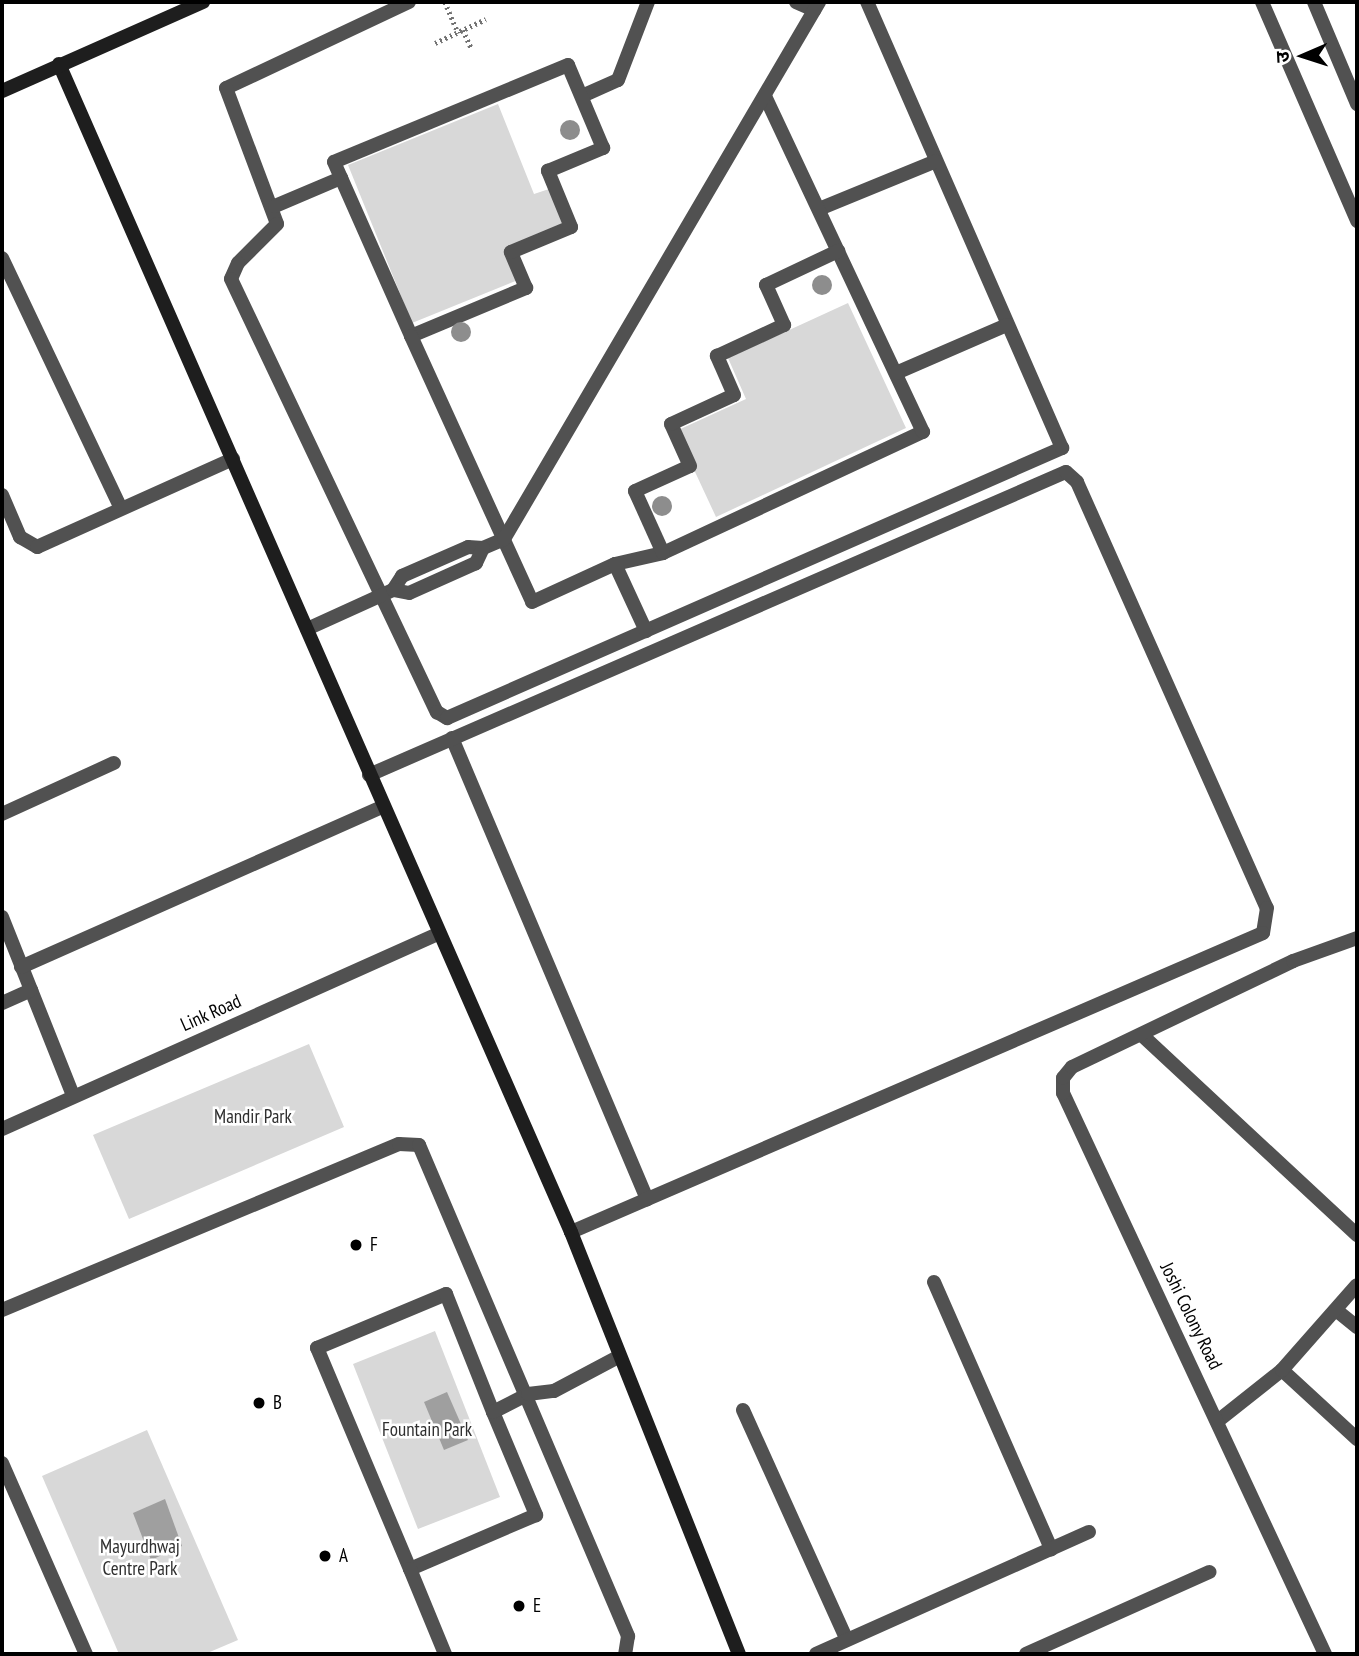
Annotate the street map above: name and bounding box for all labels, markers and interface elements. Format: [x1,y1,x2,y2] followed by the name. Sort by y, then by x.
[1268,21,1338,91] north arrow
[1270,51,1294,63] text: उ
[177,990,245,1036] street label: Link Road
[214,1106,292,1128] park label: Mandir Park
[370,1234,378,1256] place label: F
[348,1237,364,1253] marker: F
[1155,1259,1227,1373] street label: Joshi Colony Road
[273,1392,282,1414] place label: B
[251,1395,267,1411] marker: B
[382,1419,472,1441] park label: Fountain Park
[100,1536,180,1580] park label: Mayurdhwaj Centre Park
[339,1545,348,1567] place label: A
[317,1548,333,1564] marker: A
[533,1595,541,1617] place label: E
[511,1598,527,1614] marker: E

